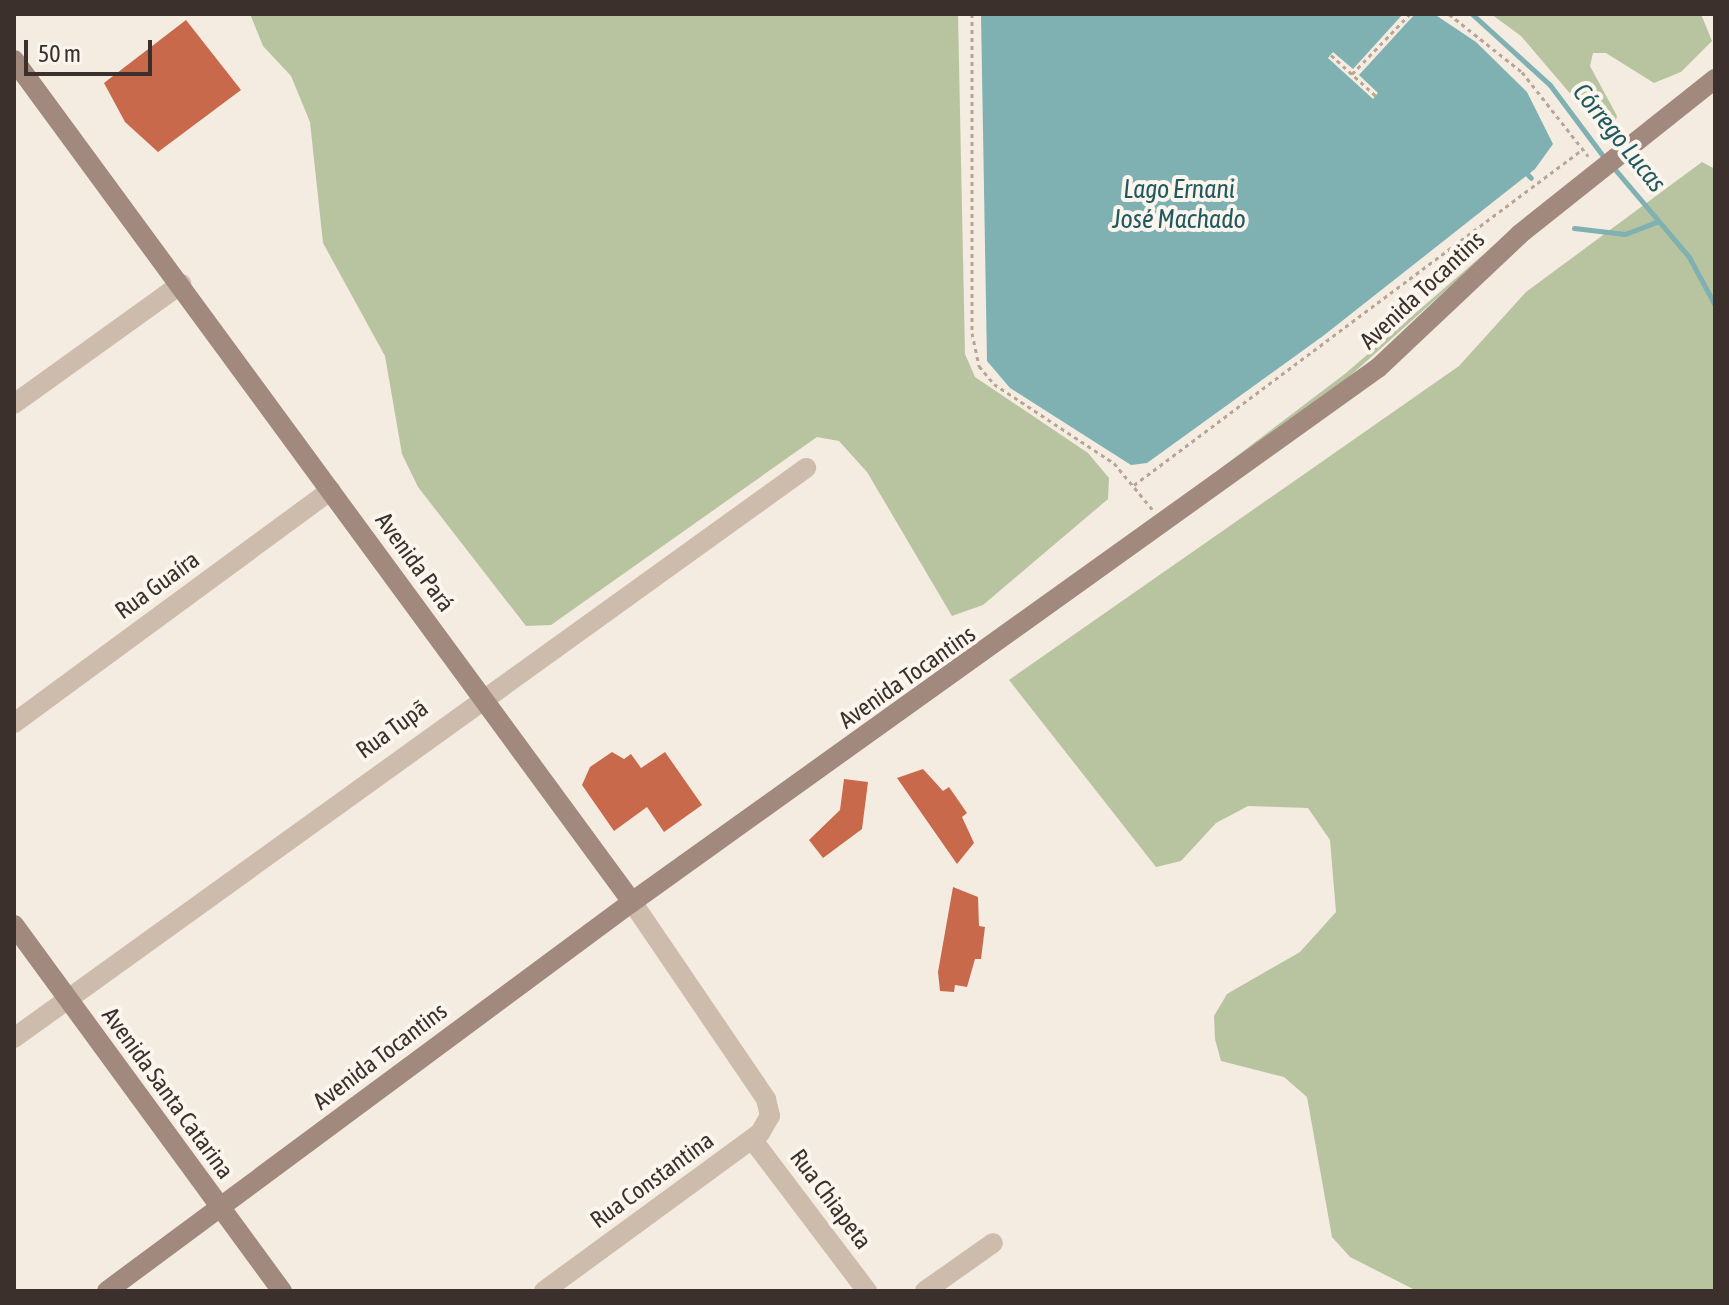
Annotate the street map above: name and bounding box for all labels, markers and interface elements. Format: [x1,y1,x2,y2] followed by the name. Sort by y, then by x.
[28,24,156,74] scale bar
[38,40,81,67] text: 50 m
[1566,77,1672,199] water label: Córrego Lucas
[1112,174,1246,236] water label: Lago Ernani José Machado
[1354,225,1490,355] street label: Avenida Tocantins
[369,507,461,617] street label: Avenida Pará
[109,545,205,625] street label: Rua Guaíra
[833,619,981,735] street label: Avenida Tocantins
[351,693,433,765] street label: Rua Tupã
[307,996,453,1116] street label: Avenida Tocantins
[96,1002,240,1184] street label: Avenida Santa Catarina
[585,1126,719,1234] street label: Rua Constantina
[784,1143,878,1255] street label: Rua Chiapeta

